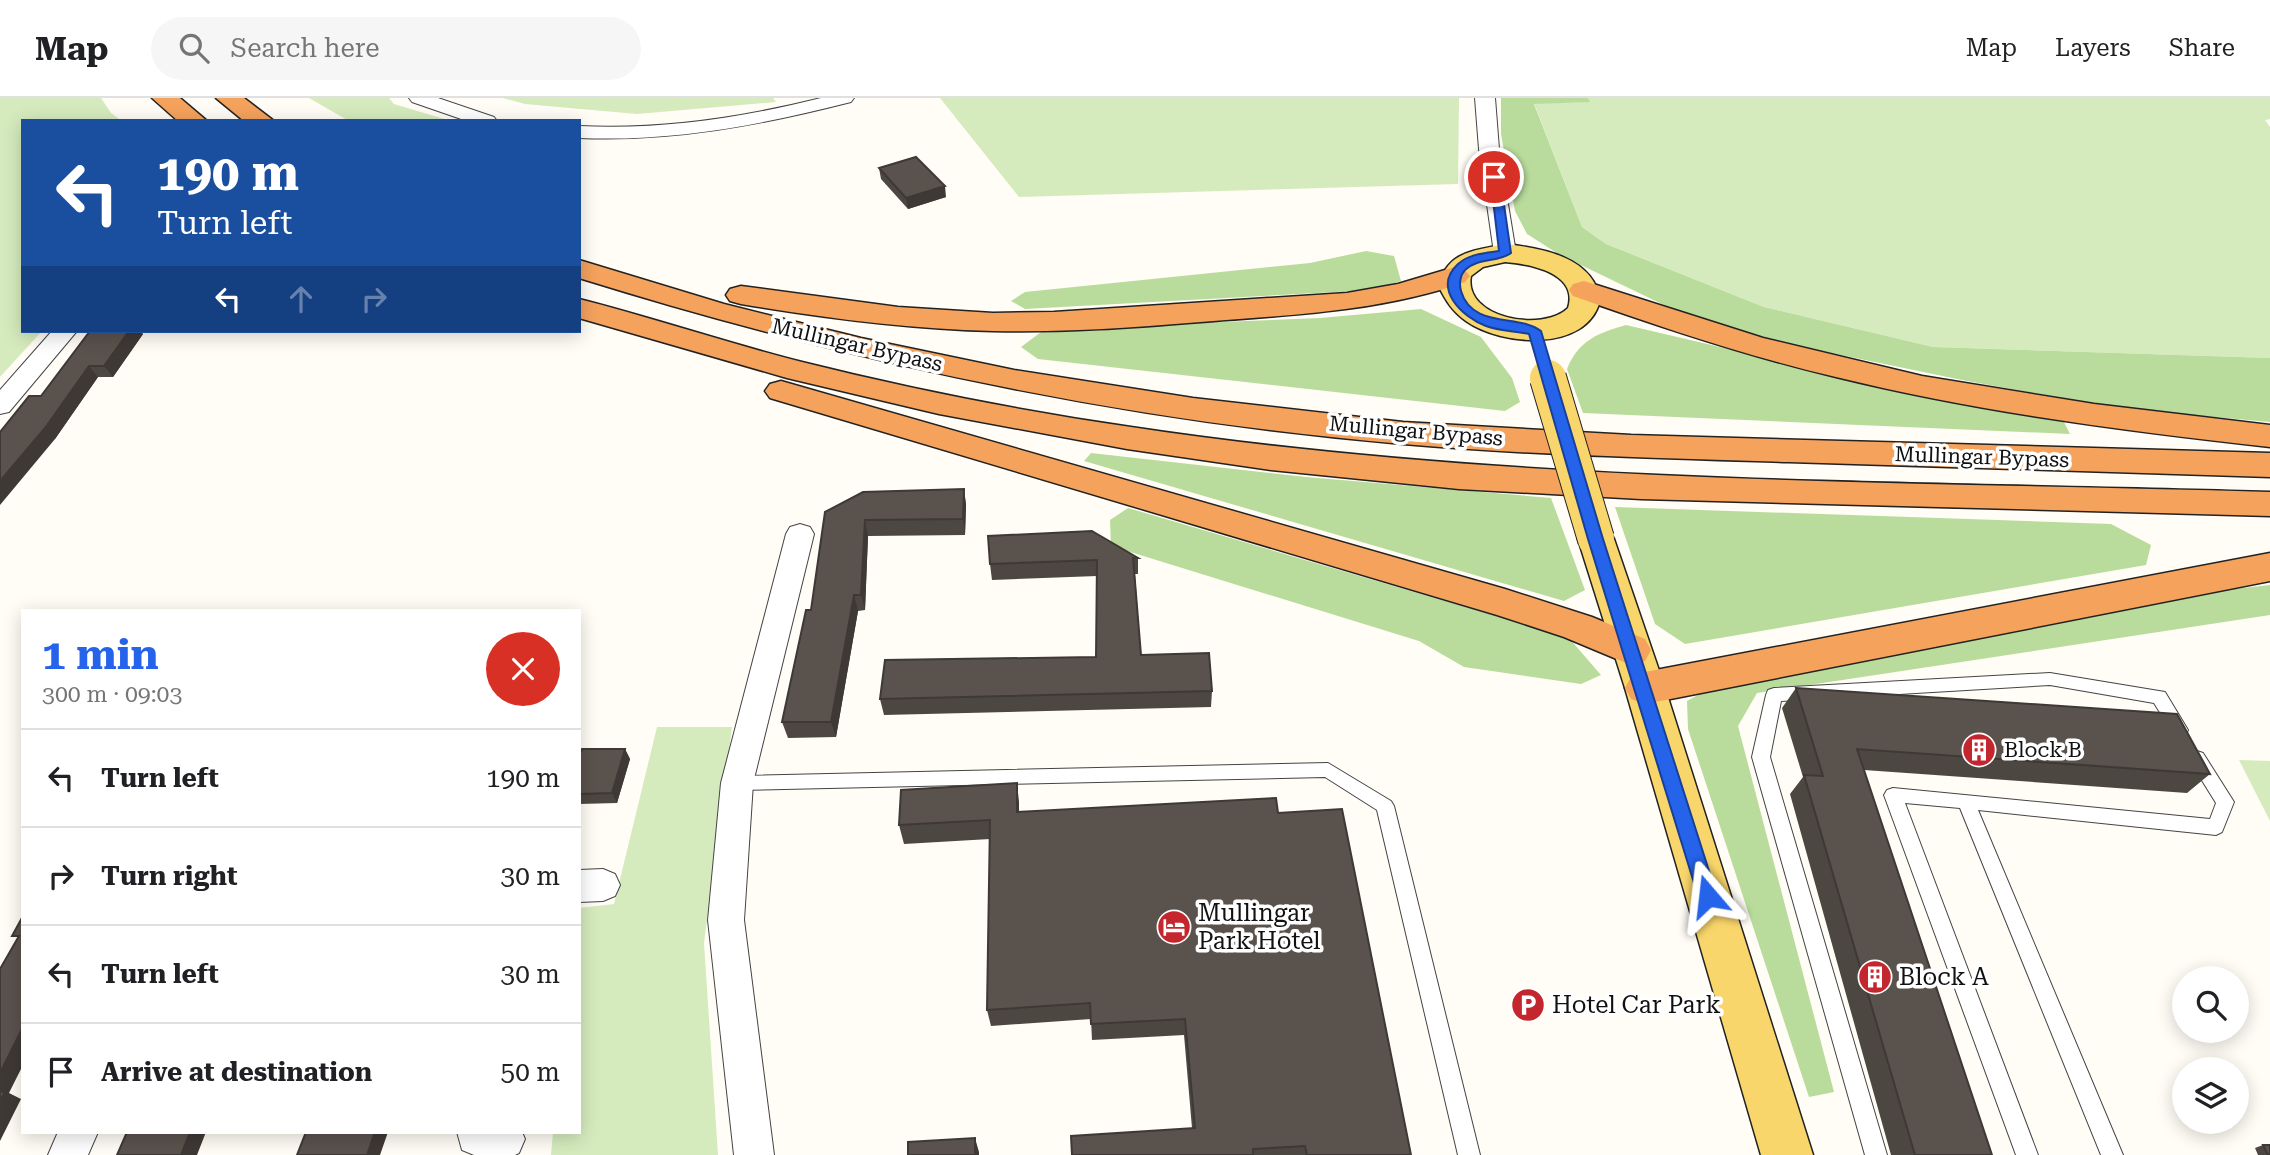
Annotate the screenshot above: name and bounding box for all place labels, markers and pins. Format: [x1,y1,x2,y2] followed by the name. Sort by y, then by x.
[1464,147,1524,207] pin
[1960,731,1998,769] building icon: Block B
[2004,738,2082,762] place label: Block B
[1198,899,1321,955] place label: Mullingar Park Hotel
[1155,908,1193,946] hotel icon: Mullingar Park Hotel
[1856,958,1894,996] building icon: Block A
[1899,963,1989,991] place label: Block A
[1509,986,1547,1024] parking icon: Hotel Car Park
[1552,991,1721,1019] place label: Hotel Car Park

